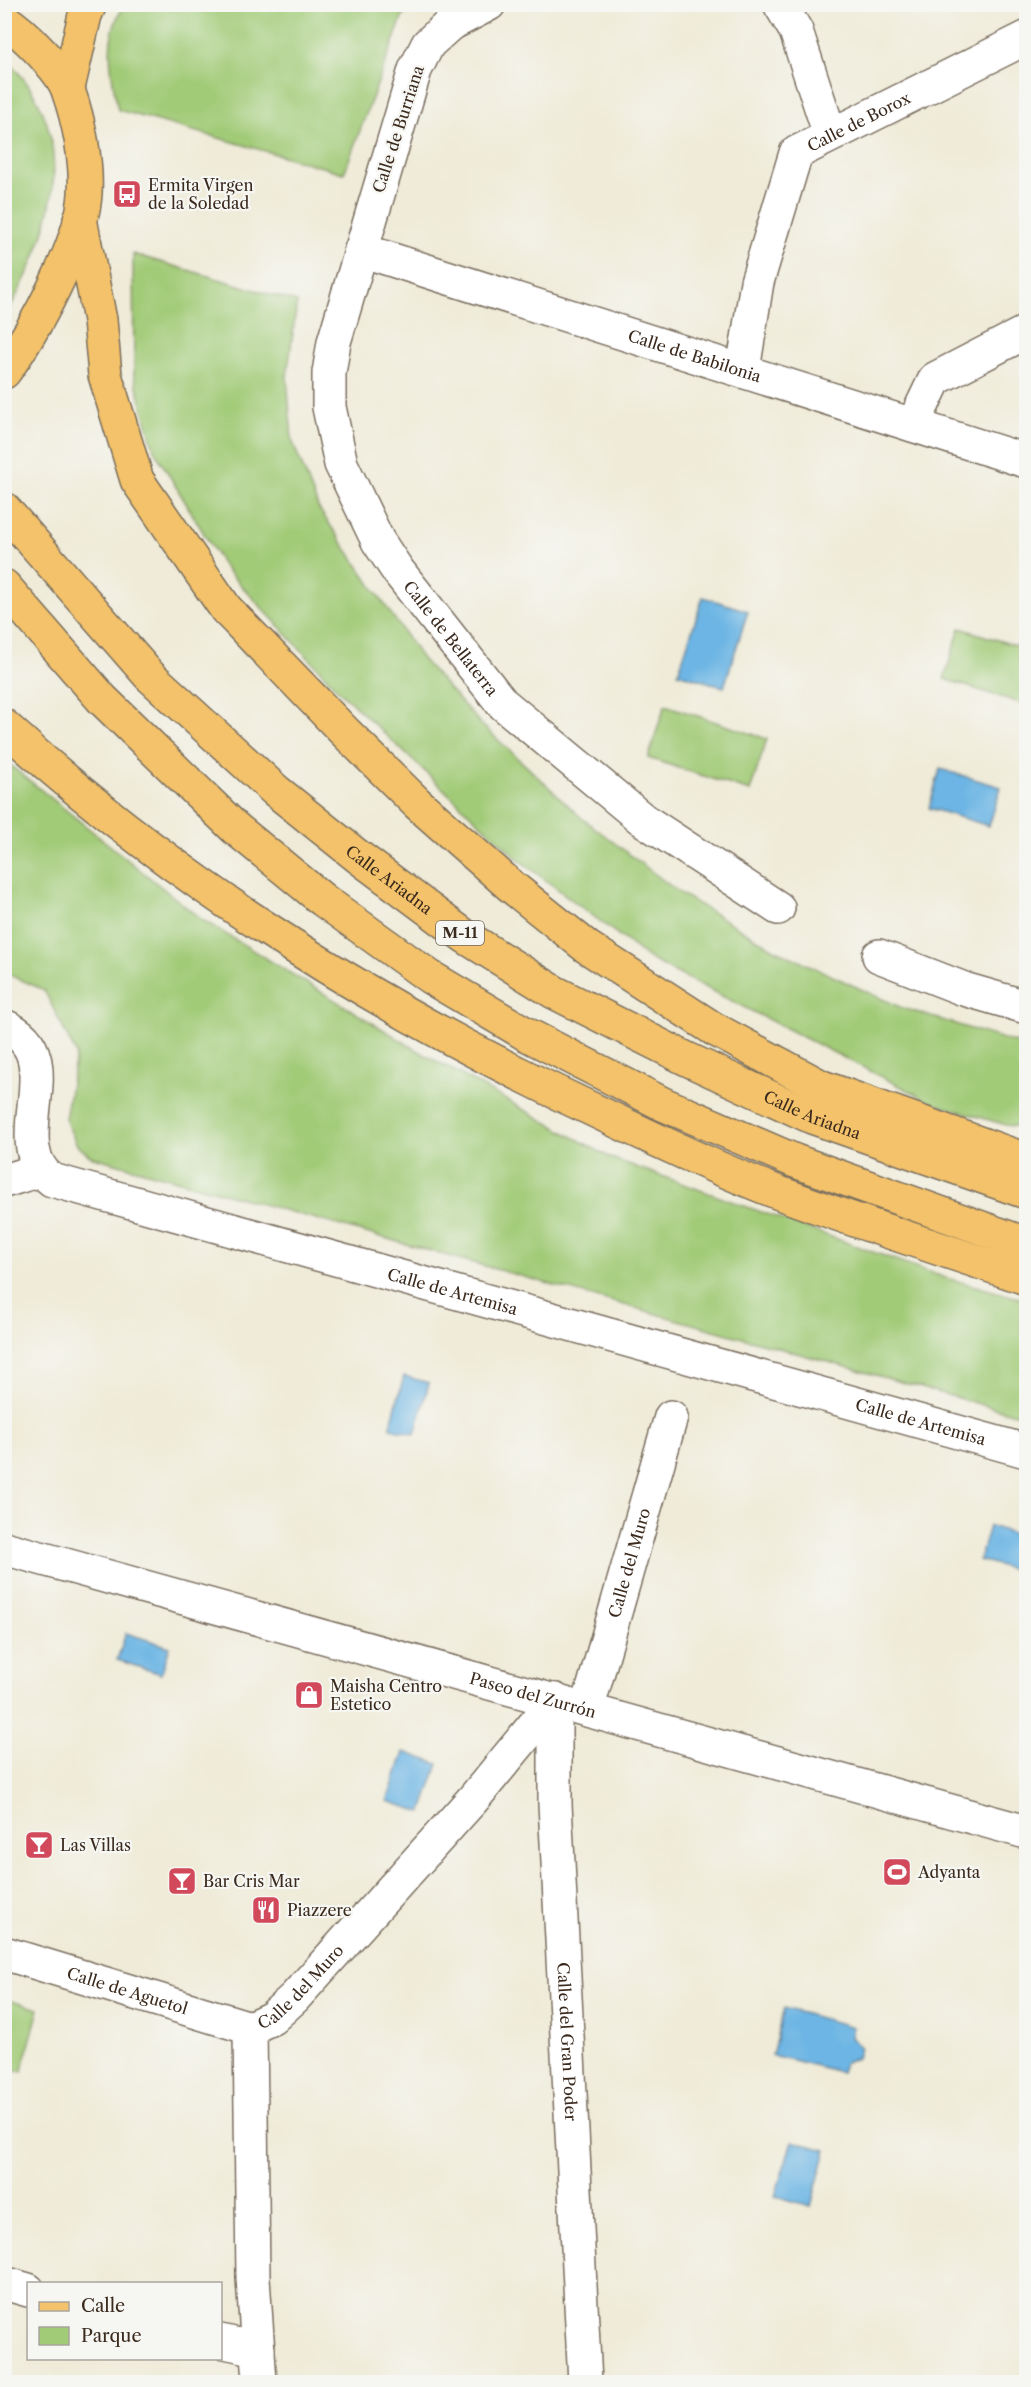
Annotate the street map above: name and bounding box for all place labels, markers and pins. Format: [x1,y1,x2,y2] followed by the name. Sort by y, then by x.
[148,175,254,213] place label: Ermita Virgen de la Soledad
[111,178,143,210] bus stop icon: Ermita Virgen de la Soledad
[330,1676,442,1714] place label: Maisha Centro Estetico
[293,1679,325,1711] shop icon: Maisha Centro Estetico
[23,1829,55,1861] bar icon: Las Villas
[60,1835,131,1855] place label: Las Villas
[881,1856,913,1888] sports icon: Adyanta
[917,1862,981,1882] place label: Adyanta
[166,1865,198,1897] bar icon: Bar Cris Mar
[203,1871,300,1891] place label: Bar Cris Mar
[250,1894,282,1926] restaurant icon: Piazzere
[287,1900,352,1920] place label: Piazzere

